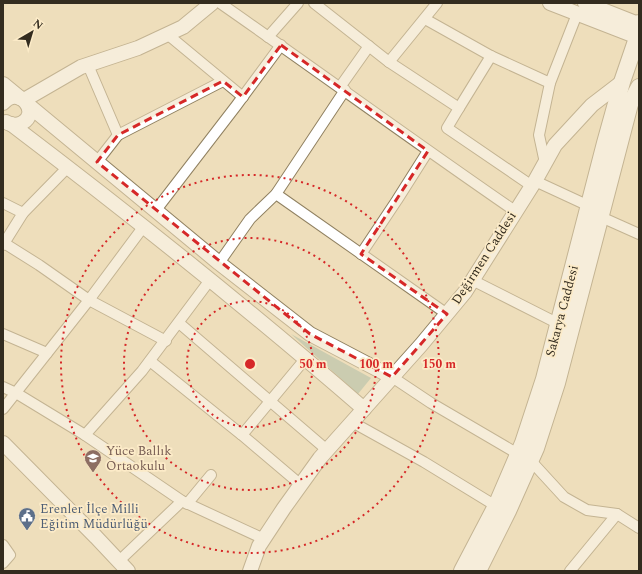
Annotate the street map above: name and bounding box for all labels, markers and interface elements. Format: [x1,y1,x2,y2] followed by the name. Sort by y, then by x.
[12,12,52,52] north arrow
[29,15,47,34] text: N
[446,208,522,308] street label: Değirmen Caddesi
[540,263,584,359] street label: Sakarya Caddesi
[299,355,327,374] text: 50 m
[359,355,393,374] text: 100 m
[422,355,456,374] text: 150 m
[243,357,257,371] centre of rings
[106,441,172,476] place label: Yüce Ballık Ortaokulu
[83,448,103,473] school or university icon: Yüce Ballık Ortaokulu
[40,499,148,534] place label: Erenler İlçe Milli Eğitim Müdürlüğü
[17,506,37,531] public building icon: Erenler İlçe Milli Eğitim Müdürlüğü

